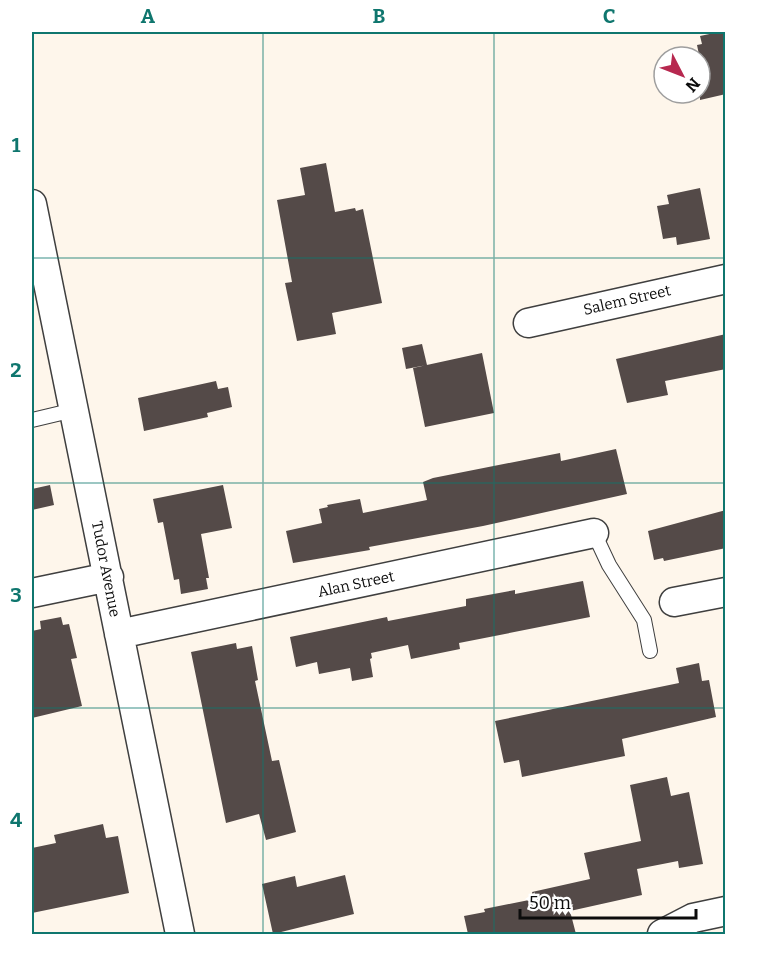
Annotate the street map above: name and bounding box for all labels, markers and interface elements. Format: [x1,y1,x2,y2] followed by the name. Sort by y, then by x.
[141,4,156,28] text: A
[373,4,386,28] text: B
[603,4,615,28] text: C
[652,45,712,105] north arrow
[682,74,704,96] text: N
[12,133,21,157] text: 1
[582,281,673,319] street label: Salem Street
[10,358,22,382] text: 2
[88,519,124,619] street label: Tudor Avenue
[316,567,396,601] street label: Alan Street
[10,583,22,607] text: 3
[10,808,22,832] text: 4
[520,882,696,920] scale bar
[529,892,571,914] text: 50 m

